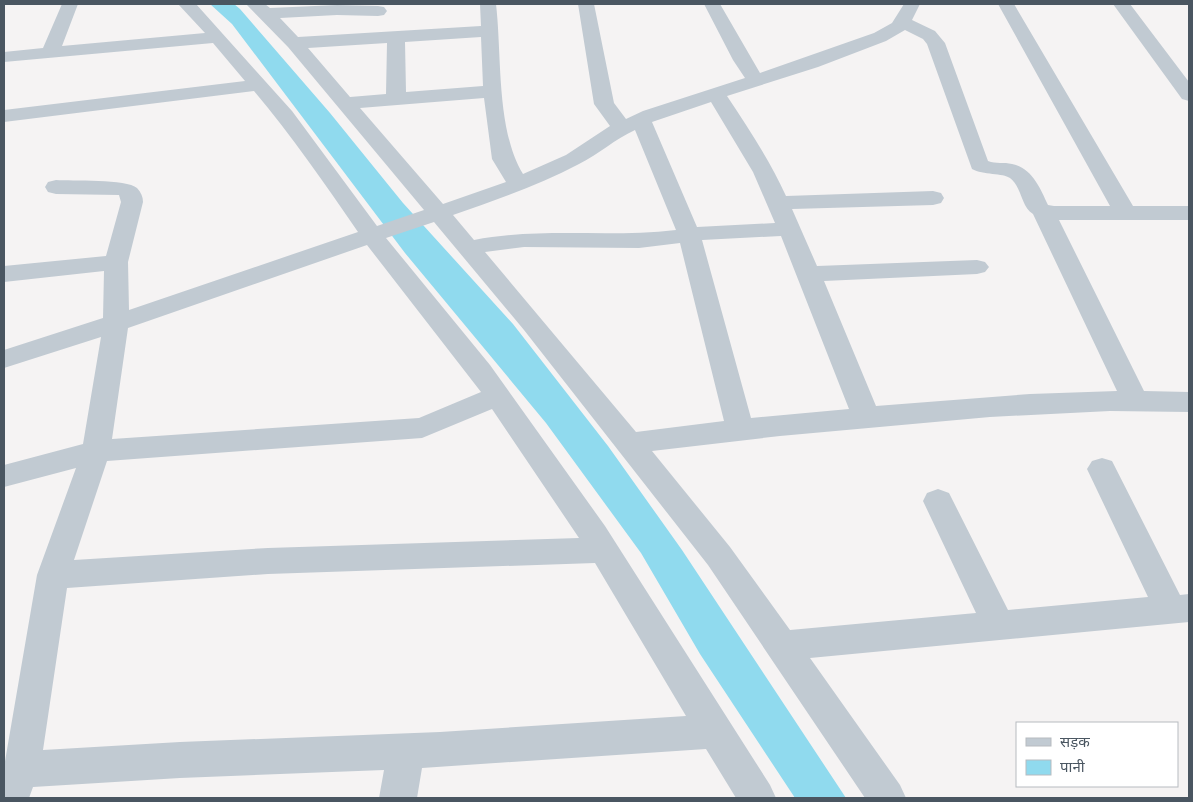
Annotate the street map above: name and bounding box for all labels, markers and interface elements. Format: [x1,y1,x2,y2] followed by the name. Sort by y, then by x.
[1016,722,1178,787] legend
[1060,733,1090,750] text: सड़क
[1060,758,1086,775] text: पानी

